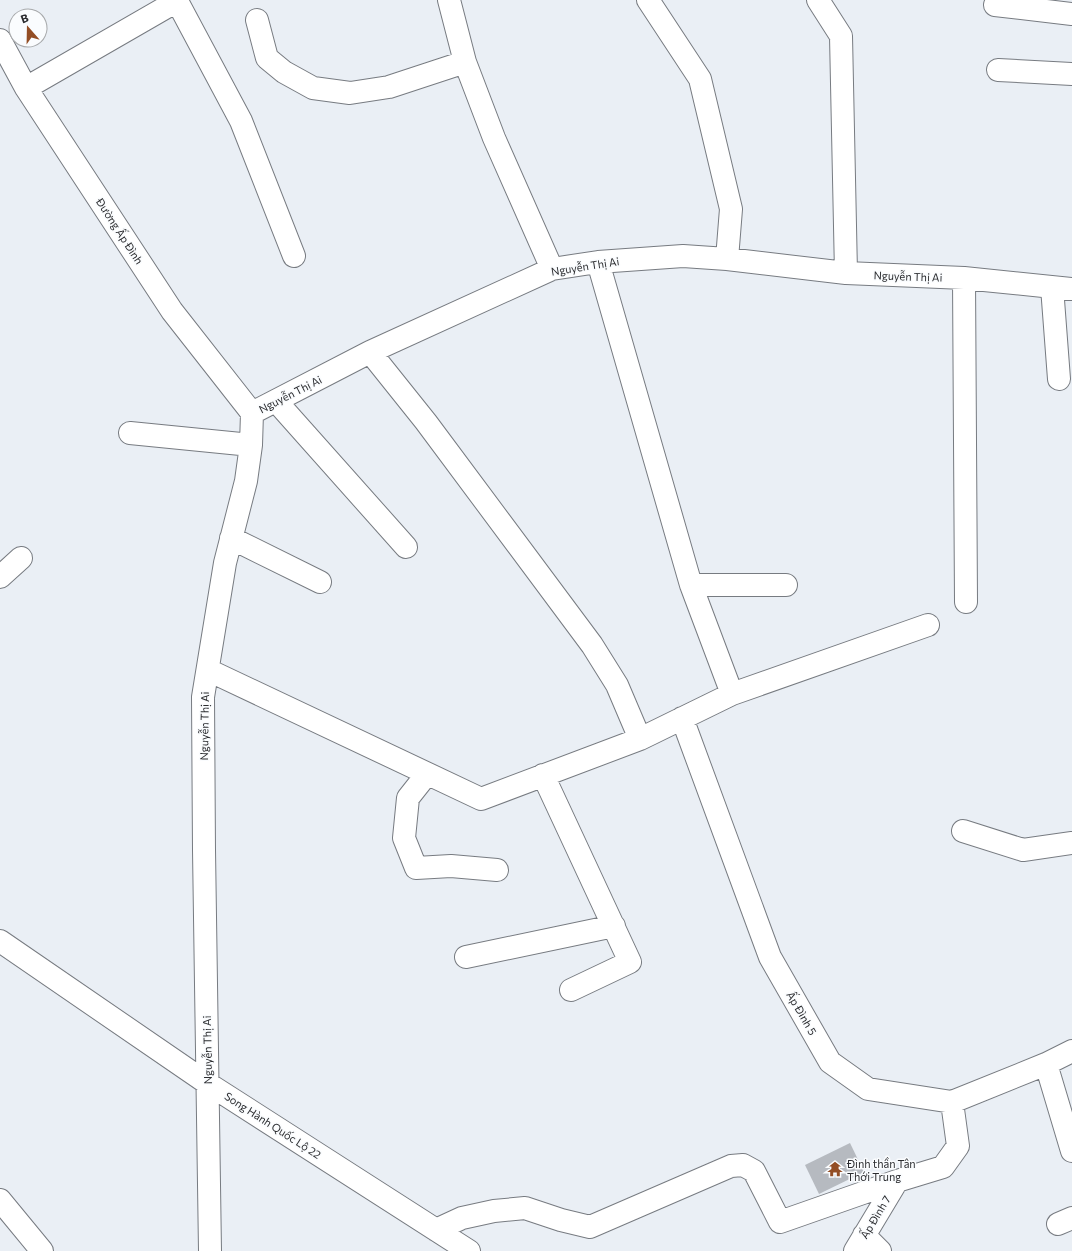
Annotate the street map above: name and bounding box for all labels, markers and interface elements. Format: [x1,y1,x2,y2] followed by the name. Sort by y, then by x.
[8,8,48,48] north arrow
[19,11,30,25] text: B
[93,194,148,266] street label: Đường Ấp Đình
[550,253,620,278] street label: Nguyễn Thị Ai
[873,267,943,284] street label: Nguyễn Thị Ai
[256,372,324,415] street label: Nguyễn Thị Ai
[196,691,211,761] street label: Nguyễn Thị Ai
[784,988,821,1037] street label: Ấp Đình 5
[199,1015,214,1085] street label: Nguyễn Thị Ai
[222,1089,324,1161] street label: Song Hành Quốc Lộ 22
[846,1157,916,1183] place label: Đình thần Tân Thới Trung
[826,1160,844,1178] temple icon: Đình thần Tân Thới Trung
[855,1192,893,1241] street label: Ấp Đình 7

